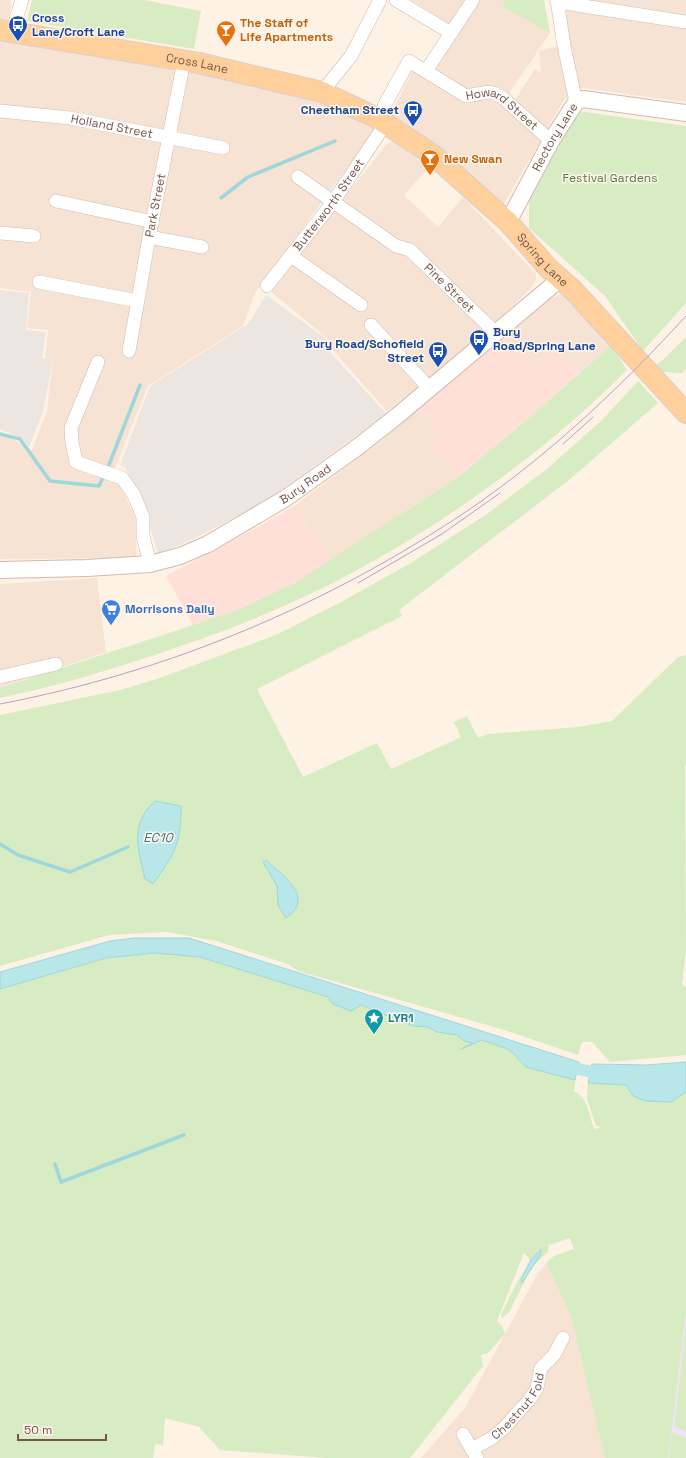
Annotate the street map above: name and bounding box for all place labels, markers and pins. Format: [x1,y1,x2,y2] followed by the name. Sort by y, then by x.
[32,10,125,40] place label: Cross Lane/Croft Lane
[7,14,29,42] bus stop icon: Cross Lane/Croft Lane
[240,15,333,45] place label: The Staff of Life Apartments
[215,19,237,47] bar icon: The Staff of Life Apartments
[402,99,424,127] bus stop icon: Cheetham Street
[301,102,399,118] place label: Cheetham Street
[419,148,441,176] bar icon: New Swan
[444,151,502,167] place label: New Swan
[493,324,596,354] place label: Bury Road/Spring Lane
[468,328,490,356] bus stop icon: Bury Road/Spring Lane
[305,336,424,366] place label: Bury Road/Schofield Street
[427,340,449,368] bus stop icon: Bury Road/Schofield Street
[100,598,122,626] supermarket icon: Morrisons Daily
[125,601,215,617] place label: Morrisons Daily
[363,1007,385,1035] place icon: LYR1
[388,1010,414,1026] place label: LYR1

